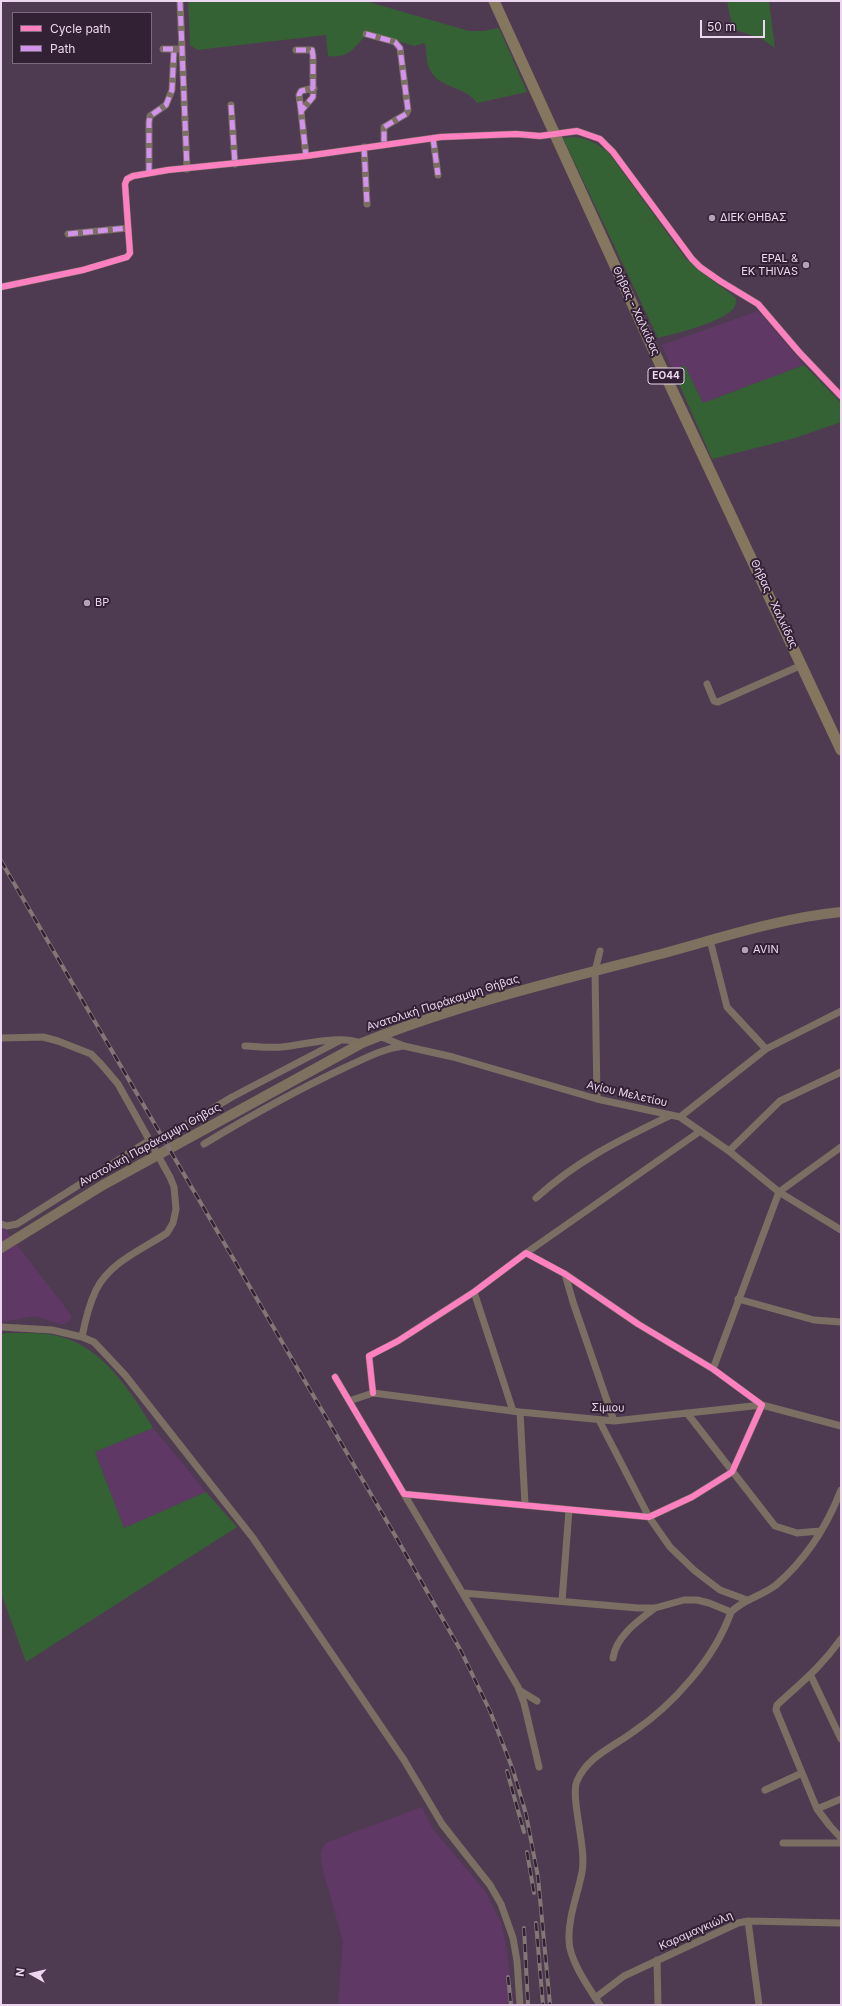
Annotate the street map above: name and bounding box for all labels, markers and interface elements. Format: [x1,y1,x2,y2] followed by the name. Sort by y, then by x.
[12,12,152,64] legend
[702,12,767,38] scale bar
[707,19,736,34] text: 50 m
[50,21,111,36] text: Cycle path
[50,41,75,56] text: Path
[720,211,786,225] place label: ΔΙΕΚ ΘΗΒΑΣ
[707,213,717,223] marker: ΔΙΕΚ ΘΗΒΑΣ
[741,252,798,278] place label: EPAL & EK THIVAS
[801,260,811,270] marker: EPAL & EK THIVAS
[610,264,662,358] street label: Θήβας - Χαλκίδας
[648,368,684,384] road number: ΕΟ44
[748,557,800,651] street label: Θήβας - Χαλκίδας
[95,596,109,610] place label: BP
[82,598,92,608] marker: BP
[753,943,779,957] place label: AVIN
[740,945,750,955] marker: AVIN
[365,972,521,1034] street label: Ανατολική Παράκαμψη Θήβας
[585,1078,669,1110] street label: Αγίου Μελετίου
[77,1101,223,1189] street label: Ανατολική Παράκαμψη Θήβας
[591,1401,625,1415] street label: Σίμιου
[657,1909,735,1953] street label: Καραμαγκιώλη
[12,1954,52,1994] north arrow
[13,1967,28,1977] text: N

